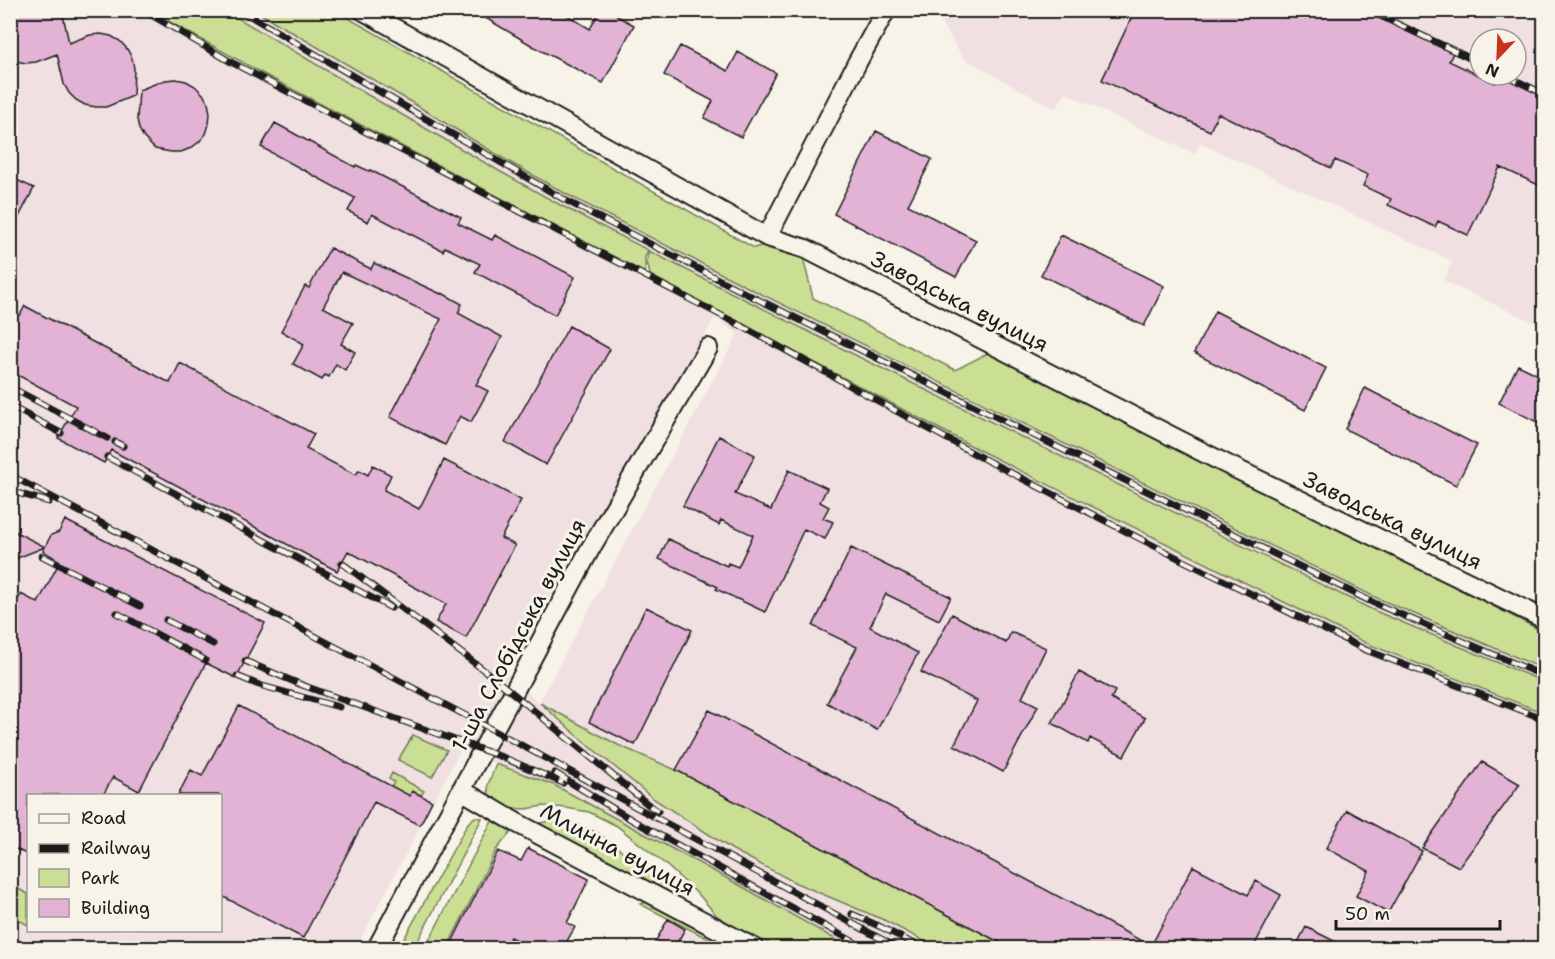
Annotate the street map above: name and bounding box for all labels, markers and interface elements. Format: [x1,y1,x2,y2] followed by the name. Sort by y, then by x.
[1468,27,1528,87] north arrow
[1482,58,1502,82] text: N
[866,244,1054,359] street label: Заводська вулиця
[1299,465,1487,576] street label: Заводська вулиця
[444,513,592,757] street label: 1-ша Слобідська вулиця
[27,794,222,932] legend
[535,796,700,903] street label: Млинна вулиця
[81,806,126,830] text: Road
[81,836,151,860] text: Railway
[81,866,120,890] text: Park
[1336,893,1500,931] scale bar
[81,896,150,920] text: Building
[1345,902,1390,926] text: 50 m

